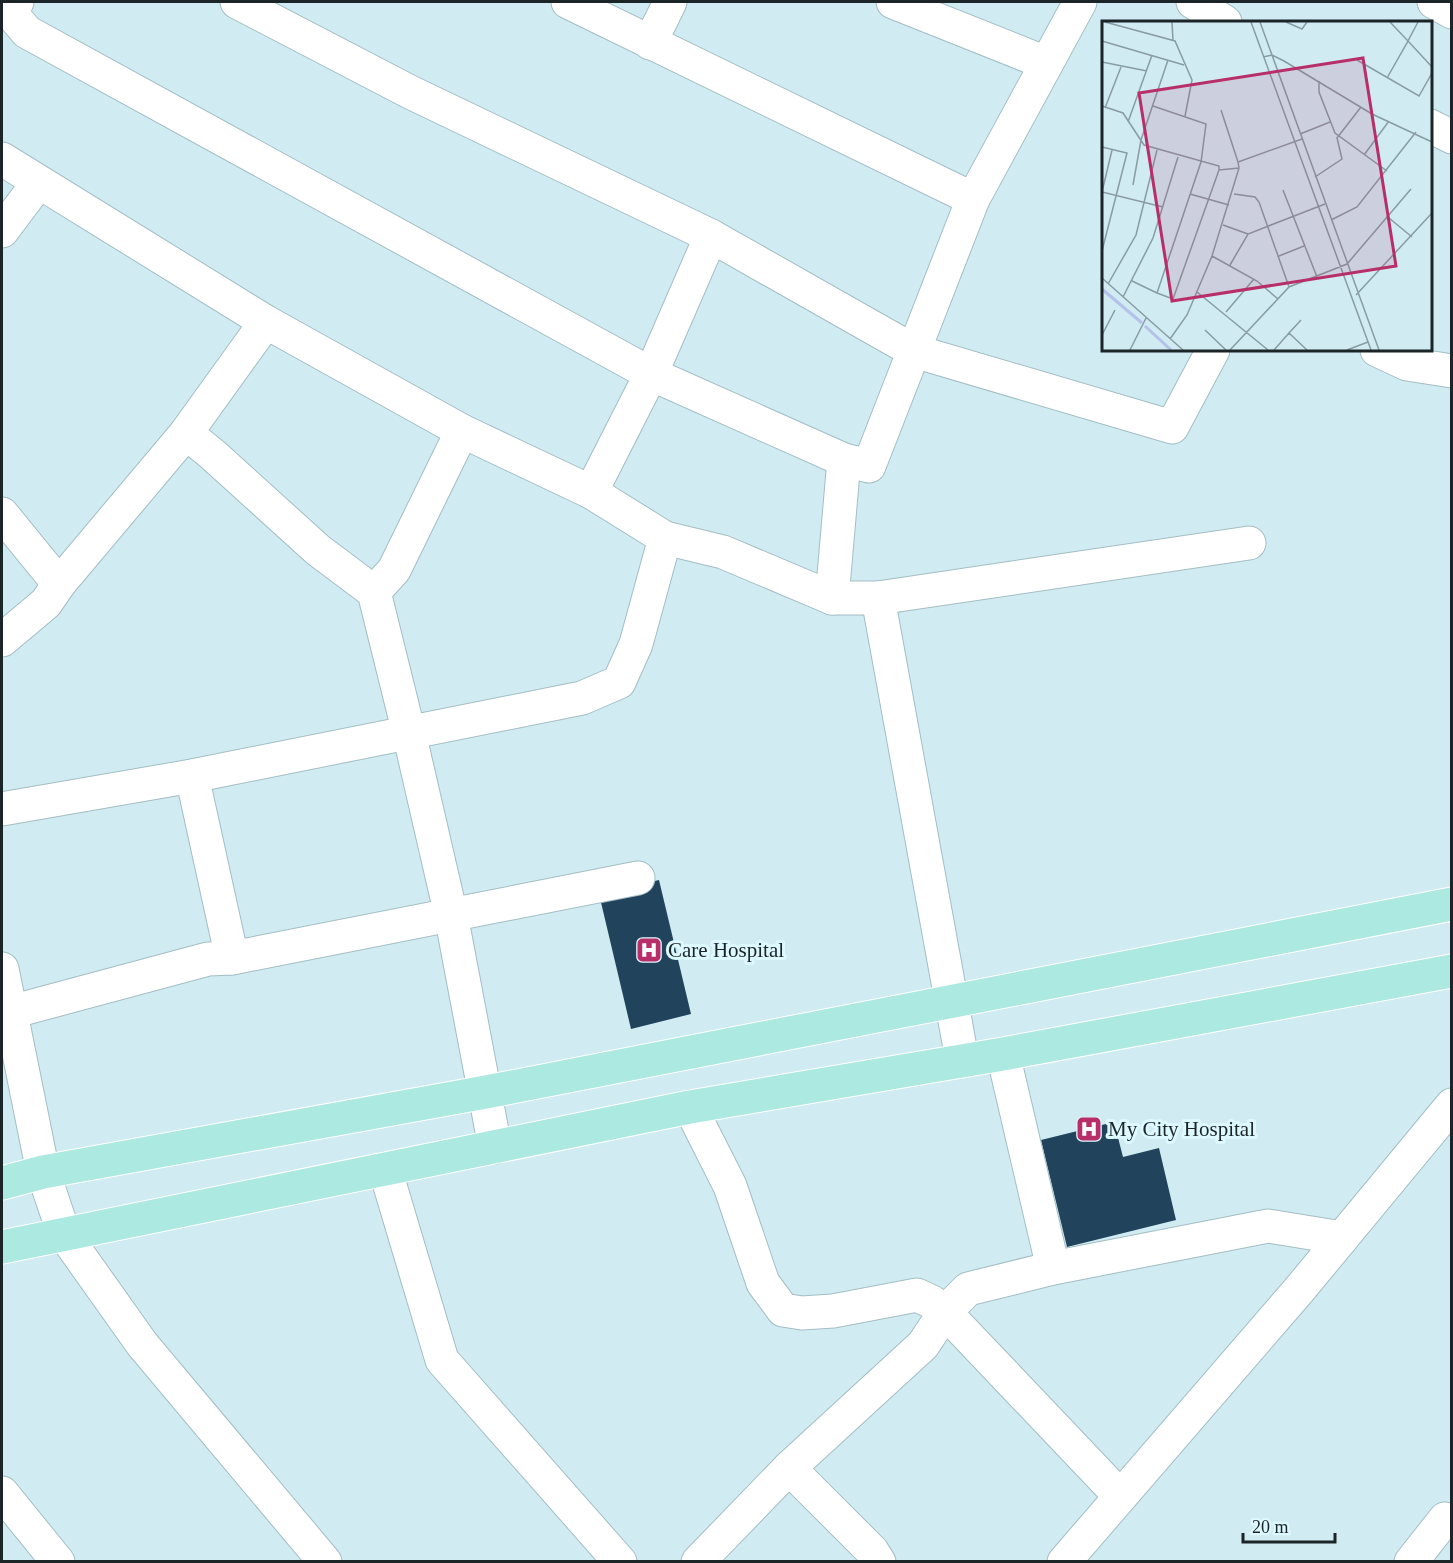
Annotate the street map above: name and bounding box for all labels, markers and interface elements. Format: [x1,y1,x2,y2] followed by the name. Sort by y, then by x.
[1102,21,1432,351] inset map
[634,935,664,965] hospital icon: Care Hospital
[668,938,784,962] place label: Care Hospital
[1074,1114,1104,1144] hospital icon: My City Hospital
[1108,1117,1255,1141] place label: My City Hospital
[1243,1506,1334,1544] scale bar
[1252,1517,1289,1537] text: 20 m

